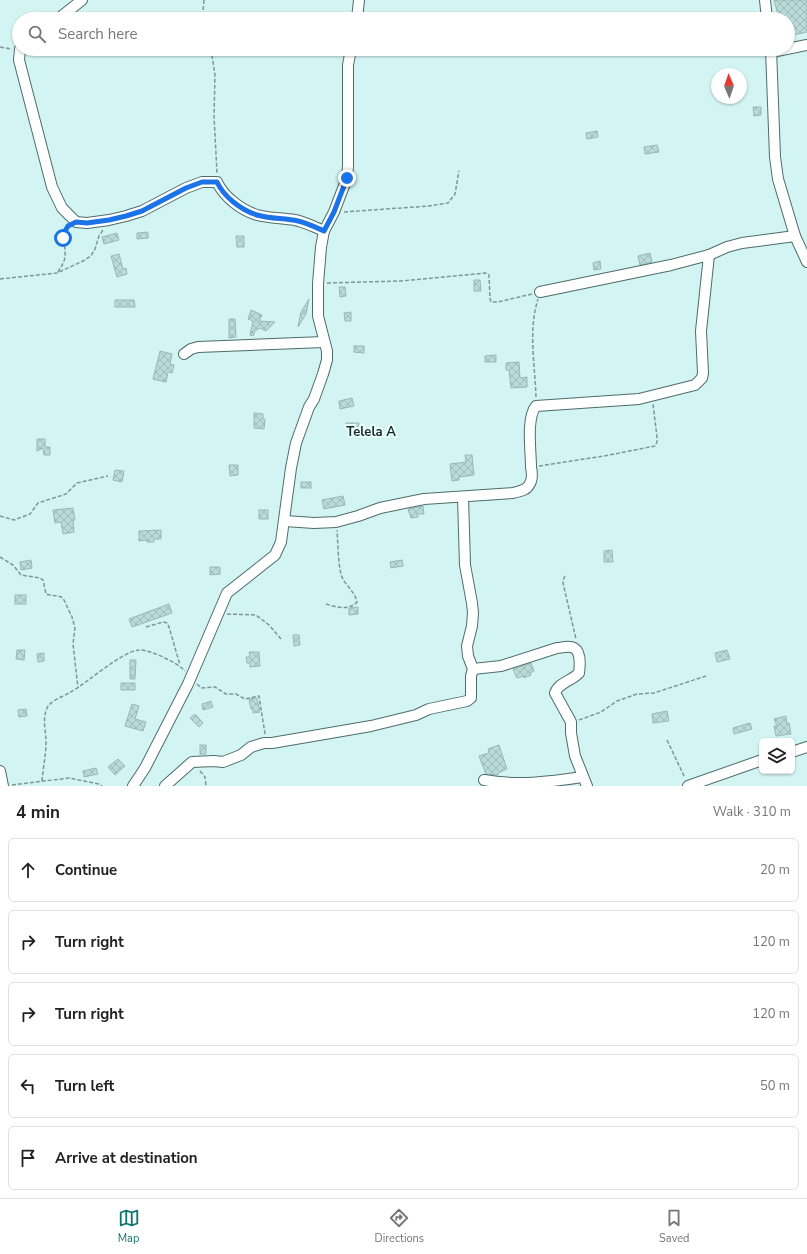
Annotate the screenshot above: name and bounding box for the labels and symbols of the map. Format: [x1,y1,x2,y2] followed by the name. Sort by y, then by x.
[711,68,747,104] north arrow
[338,169,356,187] route end
[54,229,72,247] route start
[346,423,396,441] district label: Telela A

